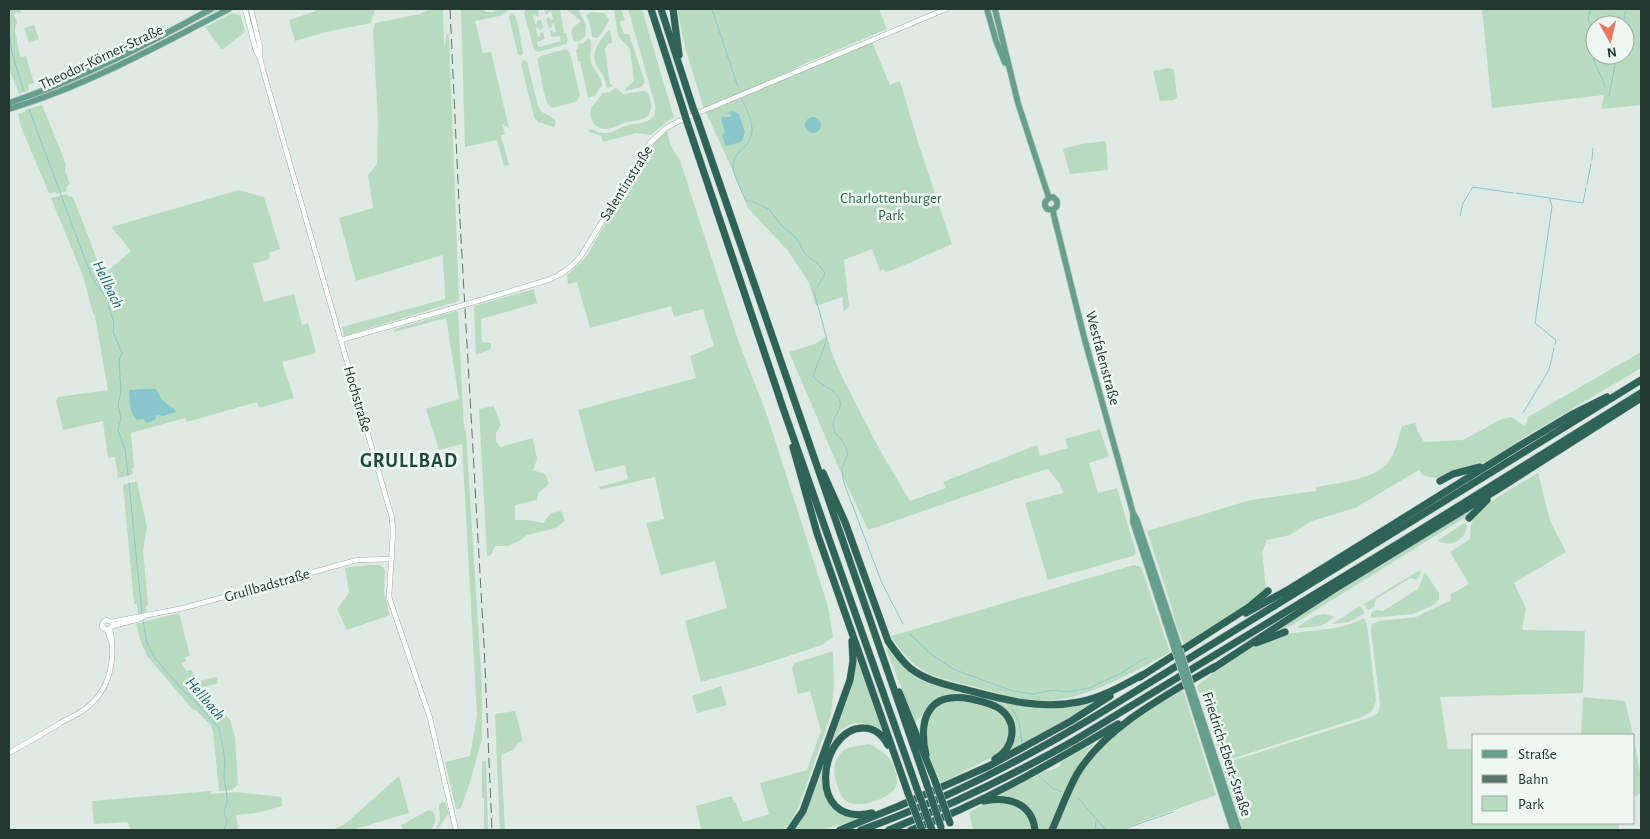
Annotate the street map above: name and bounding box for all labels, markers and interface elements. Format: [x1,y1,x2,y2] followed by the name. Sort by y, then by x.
[1585,15,1635,65] north arrow
[37,22,166,93] street label: Theodor-Körner-Straße
[1606,44,1617,59] text: N
[597,143,655,223] street label: Salentinstraße
[840,191,942,223] park label: Charlottenburger Park
[90,258,126,311] water label: Hellbach
[1083,309,1122,407] street label: Westfalenstraße
[341,364,374,434] street label: Hochstraße
[360,451,458,471] district label: GRULLBAD
[223,566,312,605] street label: Grullbadstraße
[182,674,228,723] water label: Hellbach
[1199,690,1254,818] street label: Friedrich-Ebert-Straße
[1472,734,1635,824] legend
[1518,747,1557,762] text: Straße
[1518,772,1548,787] text: Bahn
[1518,797,1544,812] text: Park

